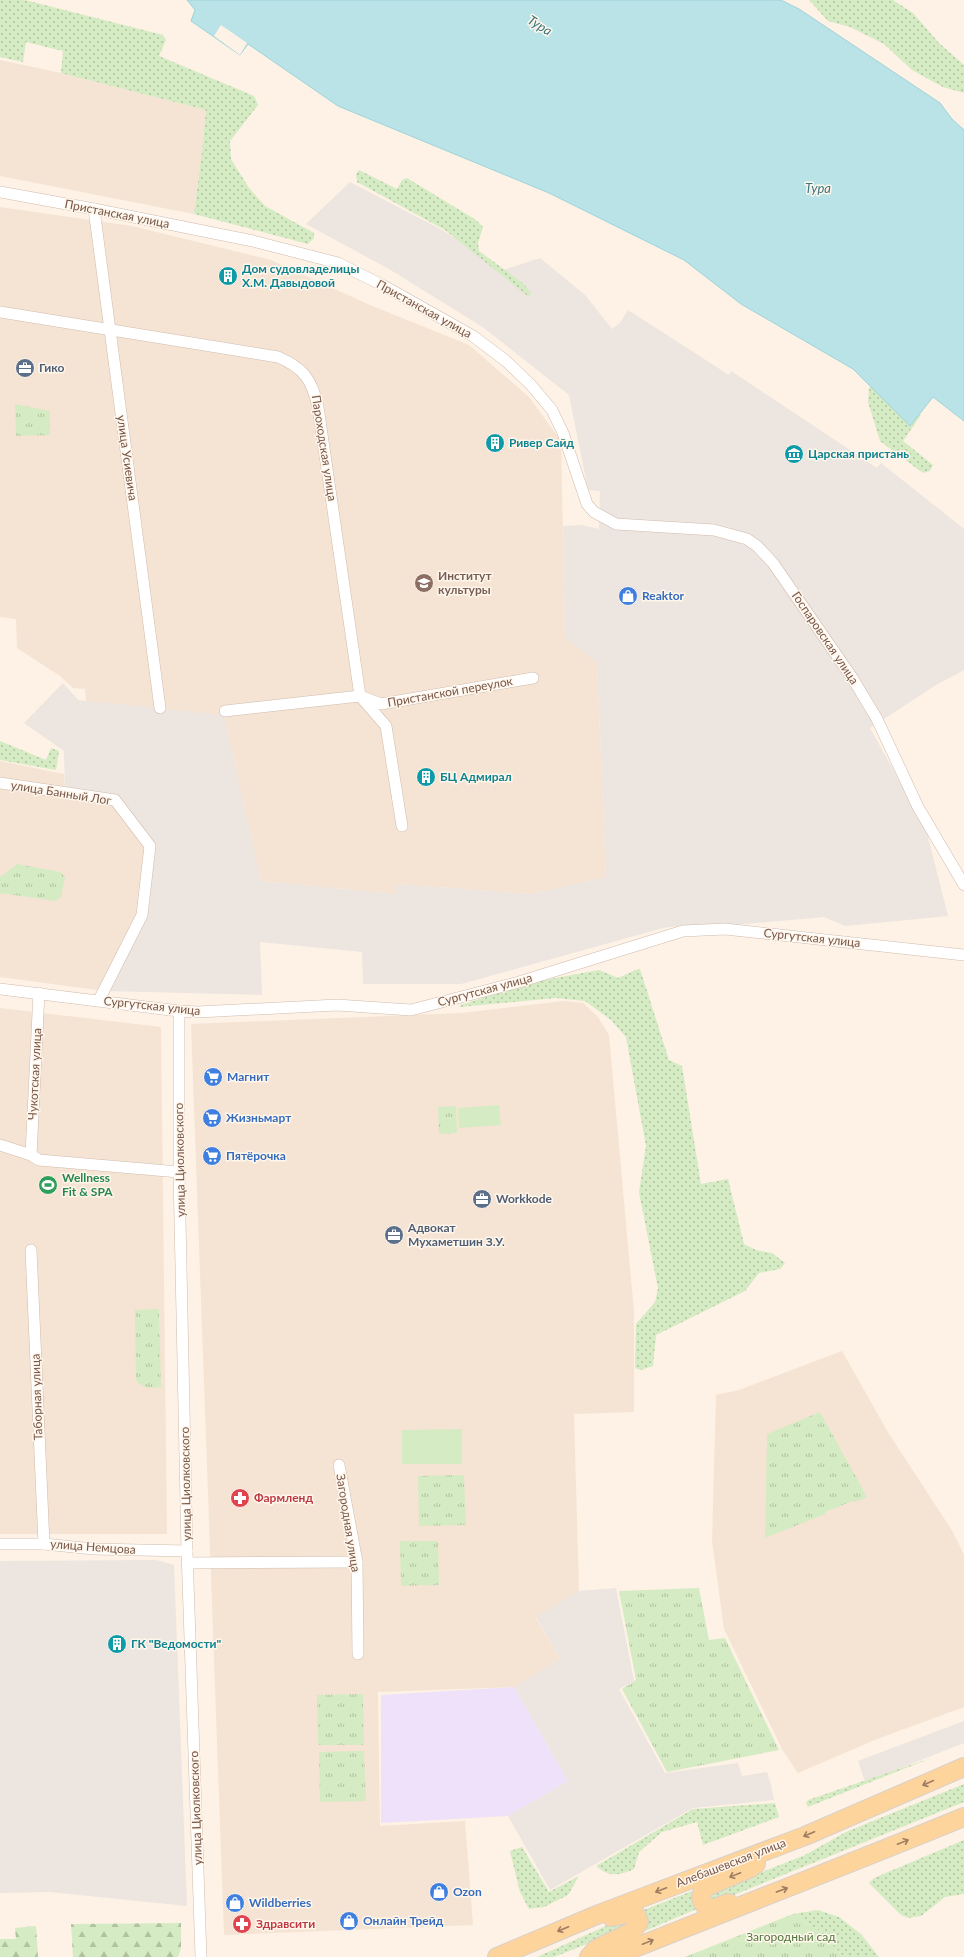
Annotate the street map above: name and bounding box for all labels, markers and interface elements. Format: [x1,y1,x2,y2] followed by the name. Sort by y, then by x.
[525,11,555,39] water label: Тура
[805,180,831,196] water label: Тура
[63,196,171,231] street label: Пристанская улица
[242,261,360,290] place label: Дом судовладелицы Х.М. Давыдовой
[217,265,239,287] building icon: Дом судовладелицы Х.М. Давыдовой
[374,276,474,341] street label: Пристанская улица
[14,357,36,379] office icon: Гико
[39,360,64,375] place label: Гико
[309,394,340,502] street label: Пароходская улица
[114,414,141,502] street label: улица Усиевича
[484,432,506,454] building icon: Ривер Сайд
[509,435,575,450] place label: Ривер Сайд
[783,443,805,465] museum icon: Царская пристань
[808,446,909,461] place label: Царская пристань
[438,568,492,597] place label: Институт культуры
[413,572,435,594] school or university icon: Институт культуры
[617,585,639,607] shop icon: Reaktor
[642,588,685,603] place label: Reaktor
[789,588,862,687] street label: Госпаровская улица
[386,673,515,710] street label: Пристанской переулок
[415,766,437,788] building icon: БЦ Адмирал
[440,769,512,784] place label: БЦ Адмирал
[10,777,112,808] street label: улица Банный Лог
[763,925,861,950] street label: Сургутская улица
[436,970,534,1009] street label: Сургутская улица
[103,993,201,1018] street label: Сургутская улица
[25,1028,44,1120] street label: Чукотская улица
[202,1066,224,1088] supermarket icon: Магнит
[227,1069,270,1084] place label: Магнит
[171,1103,188,1217] street label: улица Циолковского
[201,1107,223,1129] supermarket icon: Жизньмарт
[226,1110,292,1125] place label: Жизньмарт
[201,1145,223,1167] supermarket icon: Пятёрочка
[226,1148,286,1163] place label: Пятёрочка
[62,1170,113,1199] place label: Wellness Fit & SPA
[37,1174,59,1196] sports icon: Wellness Fit & SPA
[471,1188,493,1210] office icon: Workkode
[496,1191,552,1206] place label: Workkode
[407,1220,505,1249] place label: Адвокат Мухаметшин З.У.
[383,1224,405,1246] office icon: Адвокат Мухаметшин З.У.
[27,1353,46,1441] street label: Таборная улица
[177,1427,194,1541] street label: улица Циолковского
[333,1473,364,1573] street label: Загородная улица
[229,1487,251,1509] pharmacy icon: Фармленд
[254,1490,313,1505] place label: Фармленд
[50,1536,136,1557] street label: улица Немцова
[106,1633,128,1655] building icon: ГК "Ведомости"
[131,1636,222,1651] place label: ГК "Ведомости"
[186,1750,205,1865] street label: улица Циолковского
[923,1779,935,1787] one-way arrow
[803,1831,815,1839] one-way arrow
[674,1835,788,1890] street label: Алебашевская улица
[897,1838,909,1846] one-way arrow
[729,1872,741,1879] one-way arrow
[428,1881,450,1903] shop icon: Ozon
[453,1884,482,1899] place label: Ozon
[776,1885,788,1893] one-way arrow
[655,1886,667,1894] one-way arrow
[224,1892,246,1914] shop icon: Wildberries
[249,1895,311,1910] place label: Wildberries
[338,1910,360,1932] shop icon: Онлайн Трейд
[231,1913,253,1935] pharmacy icon: Здравсити
[363,1913,444,1928] place label: Онлайн Трейд
[256,1916,315,1931] place label: Здравсити
[557,1926,569,1933] one-way arrow
[746,1929,836,1944] park label: Загородный сад
[642,1938,654,1946] one-way arrow

